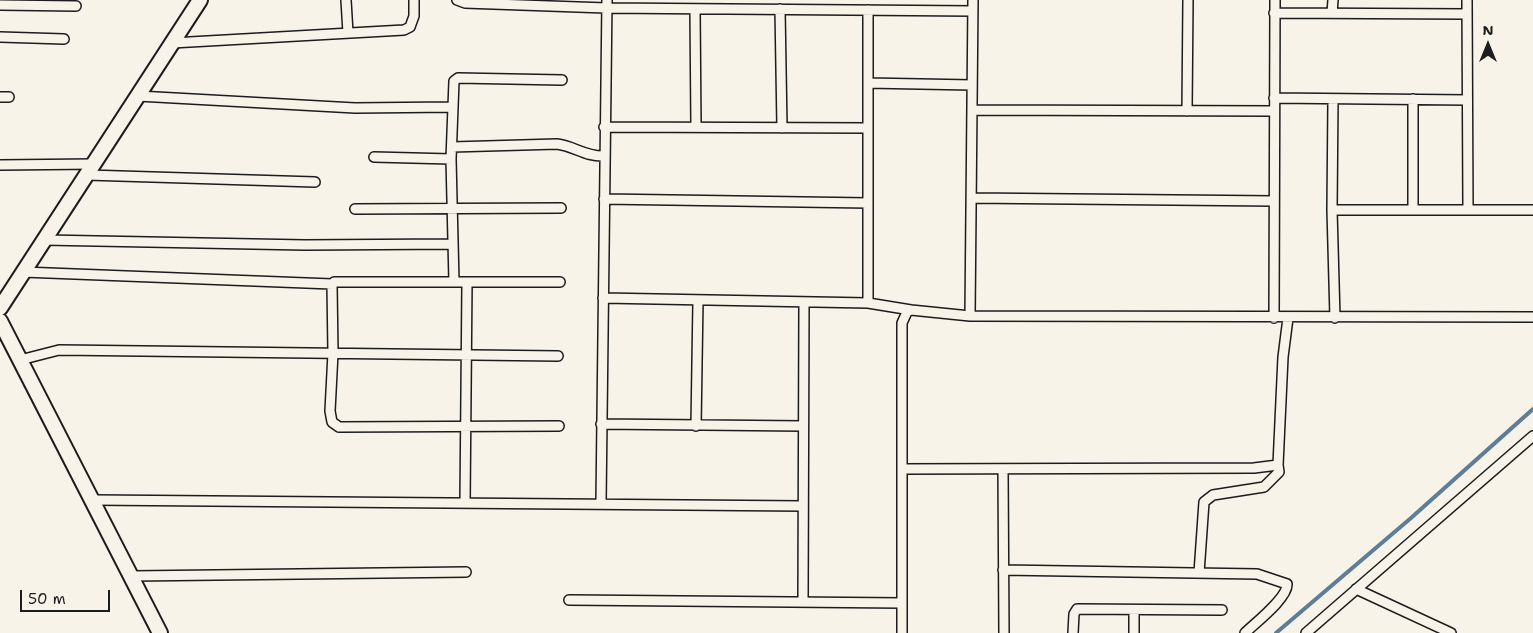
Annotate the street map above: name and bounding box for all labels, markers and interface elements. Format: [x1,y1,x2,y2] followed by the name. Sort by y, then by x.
[1463,20,1513,70] north arrow
[1482,21,1494,39] text: N
[22,580,112,612] scale bar
[28,589,66,609] text: 50 m

